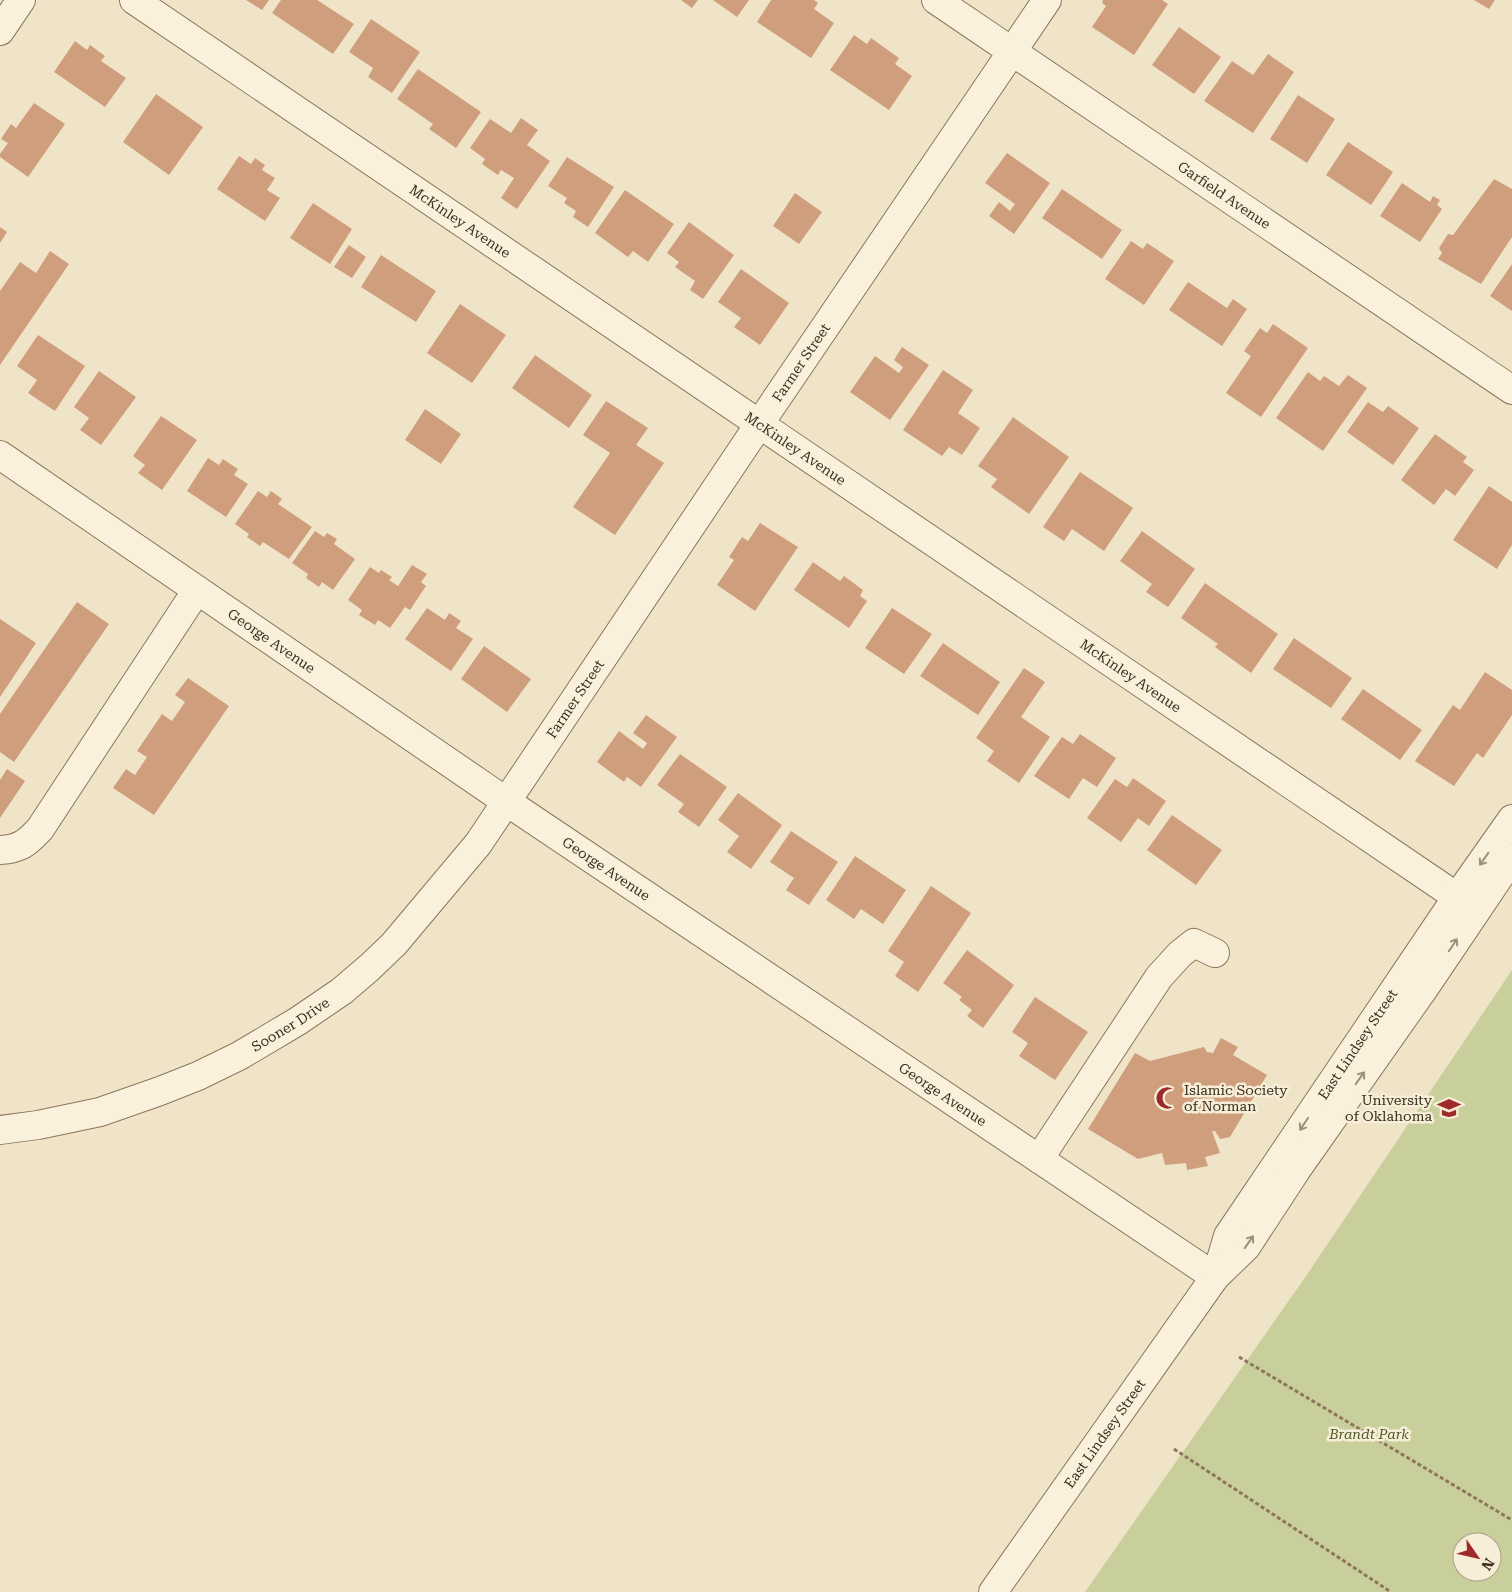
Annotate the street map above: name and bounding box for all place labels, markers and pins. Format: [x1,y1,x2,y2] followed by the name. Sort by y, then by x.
[1184,1082,1288,1114] place label: Islamic Society of Norman
[1154,1085,1180,1111] mosque icon: Islamic Society of Norman
[1345,1092,1433,1124] place label: University of Oklahoma
[1436,1095,1462,1121] school or university icon: University of Oklahoma

